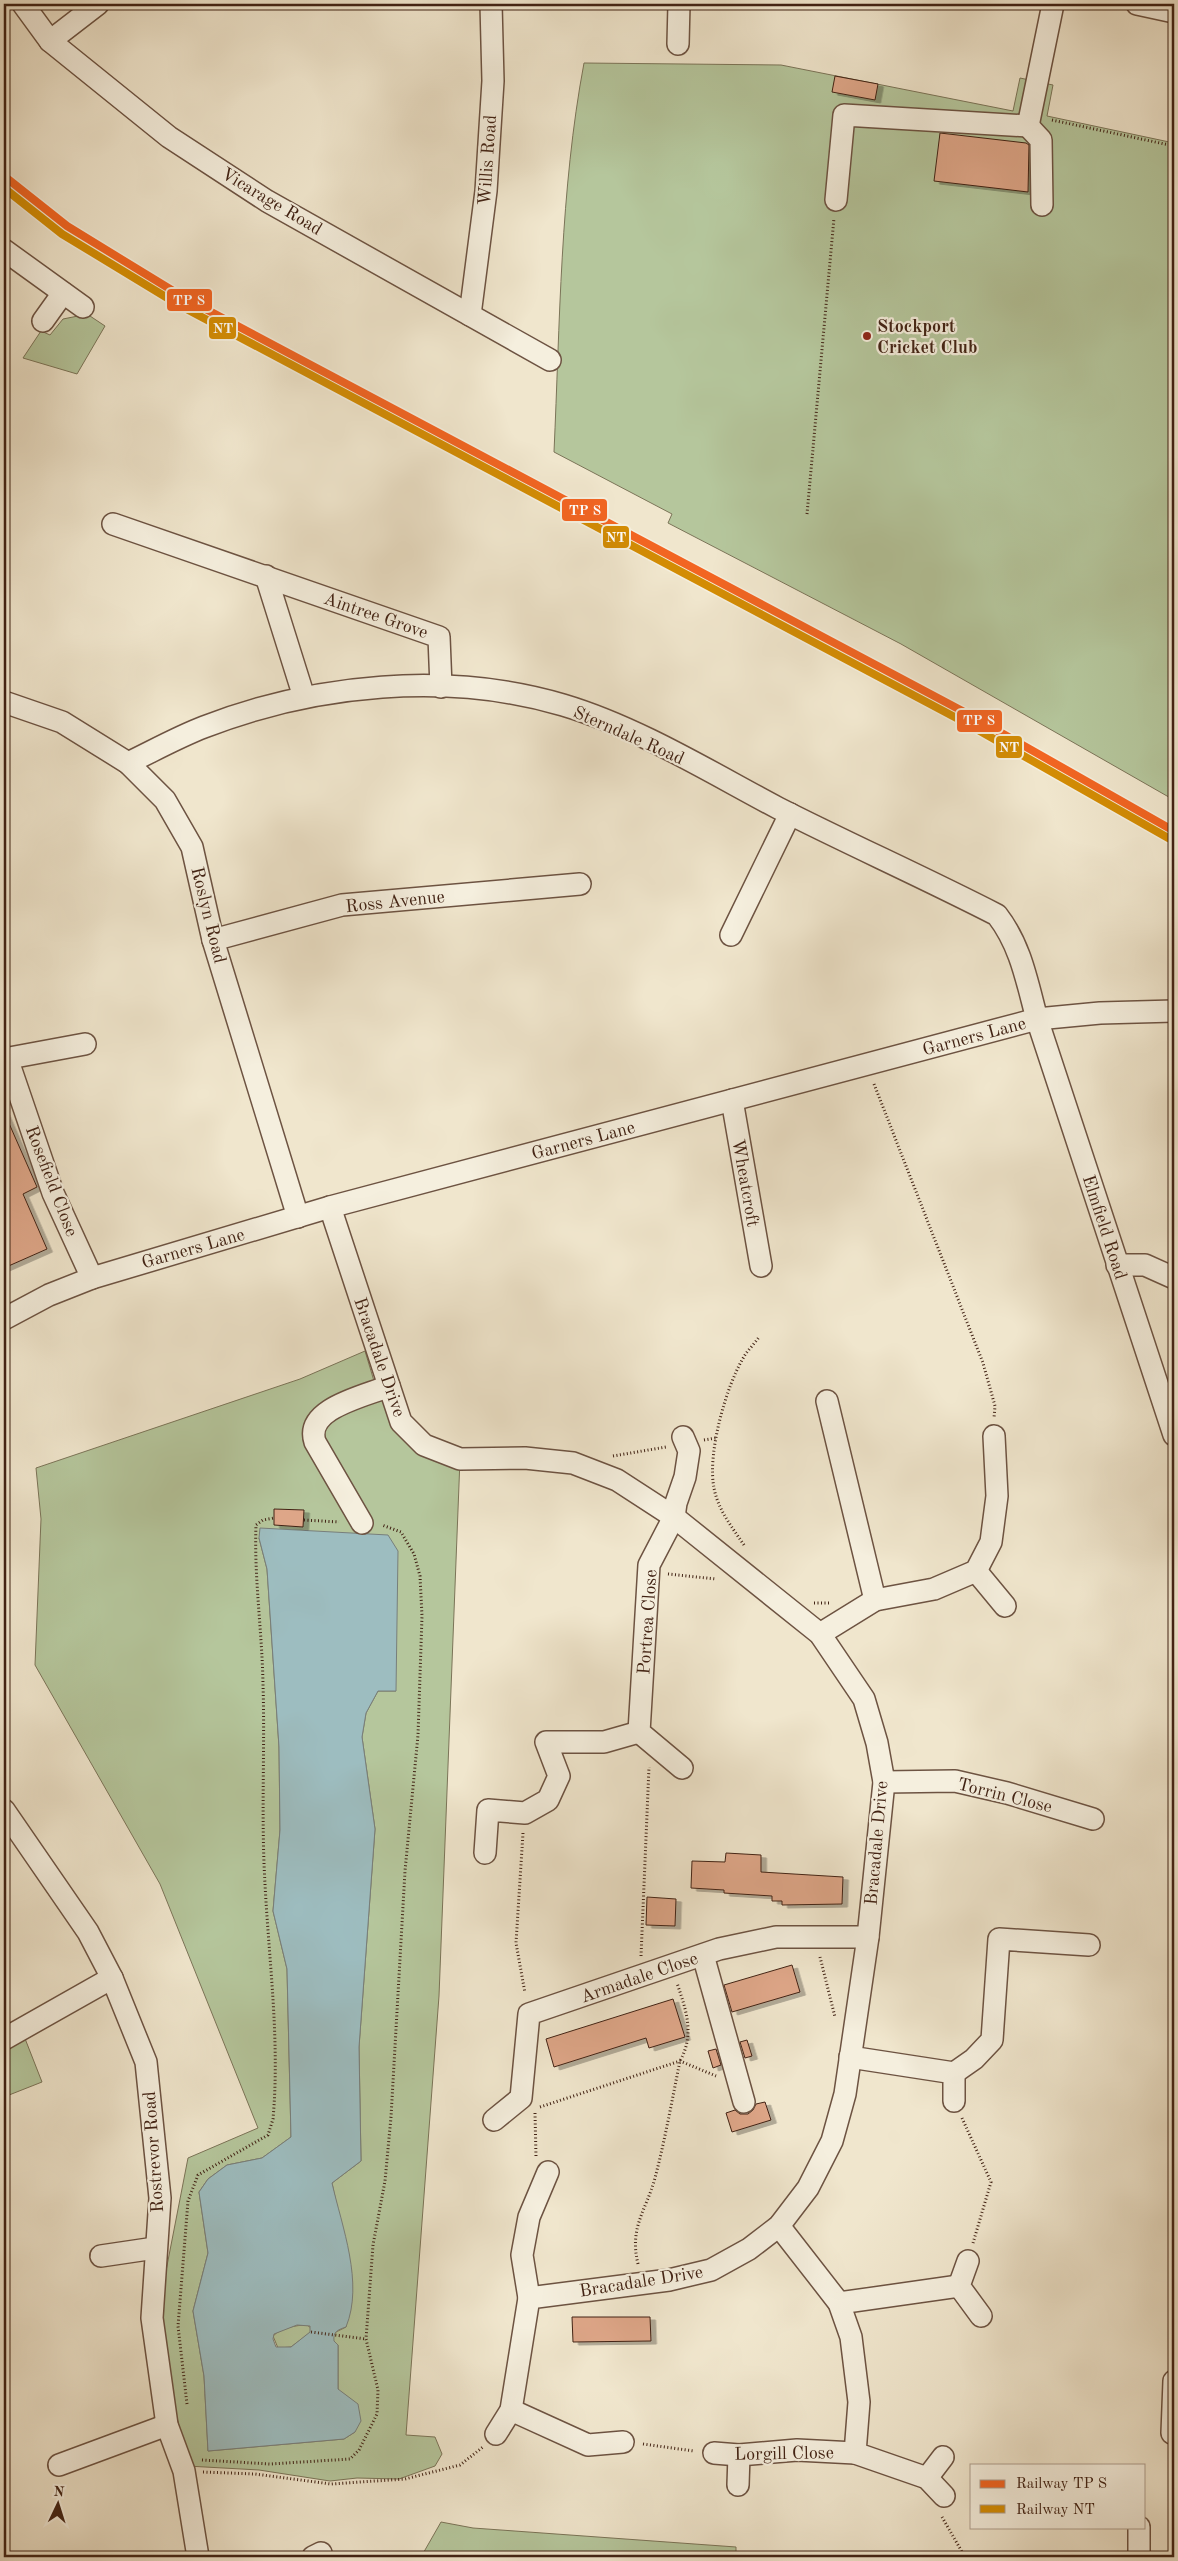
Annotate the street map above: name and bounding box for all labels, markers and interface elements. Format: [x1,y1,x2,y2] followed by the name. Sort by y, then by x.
[476,114,500,206] street label: Willis Road
[218,165,325,239] street label: Vicarage Road
[166,288,213,312] line badge: TP S
[173,294,205,308] text: TP S
[208,316,237,340] line badge: NT
[877,318,977,357] place label: Stockport Cricket Club
[213,322,233,336] text: NT
[861,330,873,342] marker: Stockport Cricket Club
[561,498,608,522] line badge: TP S
[569,504,601,518] text: TP S
[602,525,630,549] line badge: NT
[606,531,626,545] text: NT
[321,590,430,642] street label: Aintree Grove
[570,703,687,768] street label: Sterndale Road
[956,709,1003,733] line badge: TP S
[963,714,995,728] text: TP S
[995,735,1023,759] line badge: NT
[999,741,1019,755] text: NT
[187,865,229,965] street label: Roslyn Road
[345,888,446,916] street label: Ross Avenue
[921,1015,1028,1059] street label: Garners Lane
[530,1119,637,1163] street label: Garners Lane
[22,1124,80,1239] street label: Rosefield Close
[728,1138,762,1229] street label: Wheatcroft
[1079,1173,1129,1282] street label: Elmfield Road
[140,1226,247,1272] street label: Garners Lane
[350,1295,408,1419] street label: Bracadale Drive
[635,1569,661,1675] street label: Portrea Close
[956,1776,1054,1816] street label: Torrin Close
[863,1780,891,1906] street label: Bracadale Drive
[578,1949,700,2006] street label: Armadale Close
[141,2091,167,2213] street label: Rostrevor Road
[578,2263,704,2301] street label: Bracadale Drive
[734,2444,834,2464] street label: Lorgill Close
[970,2464,1146,2528] legend
[1016,2477,1107,2492] text: Railway TP S
[32,2478,82,2528] north arrow
[53,2485,65,2499] text: N
[1016,2503,1095,2518] text: Railway NT

